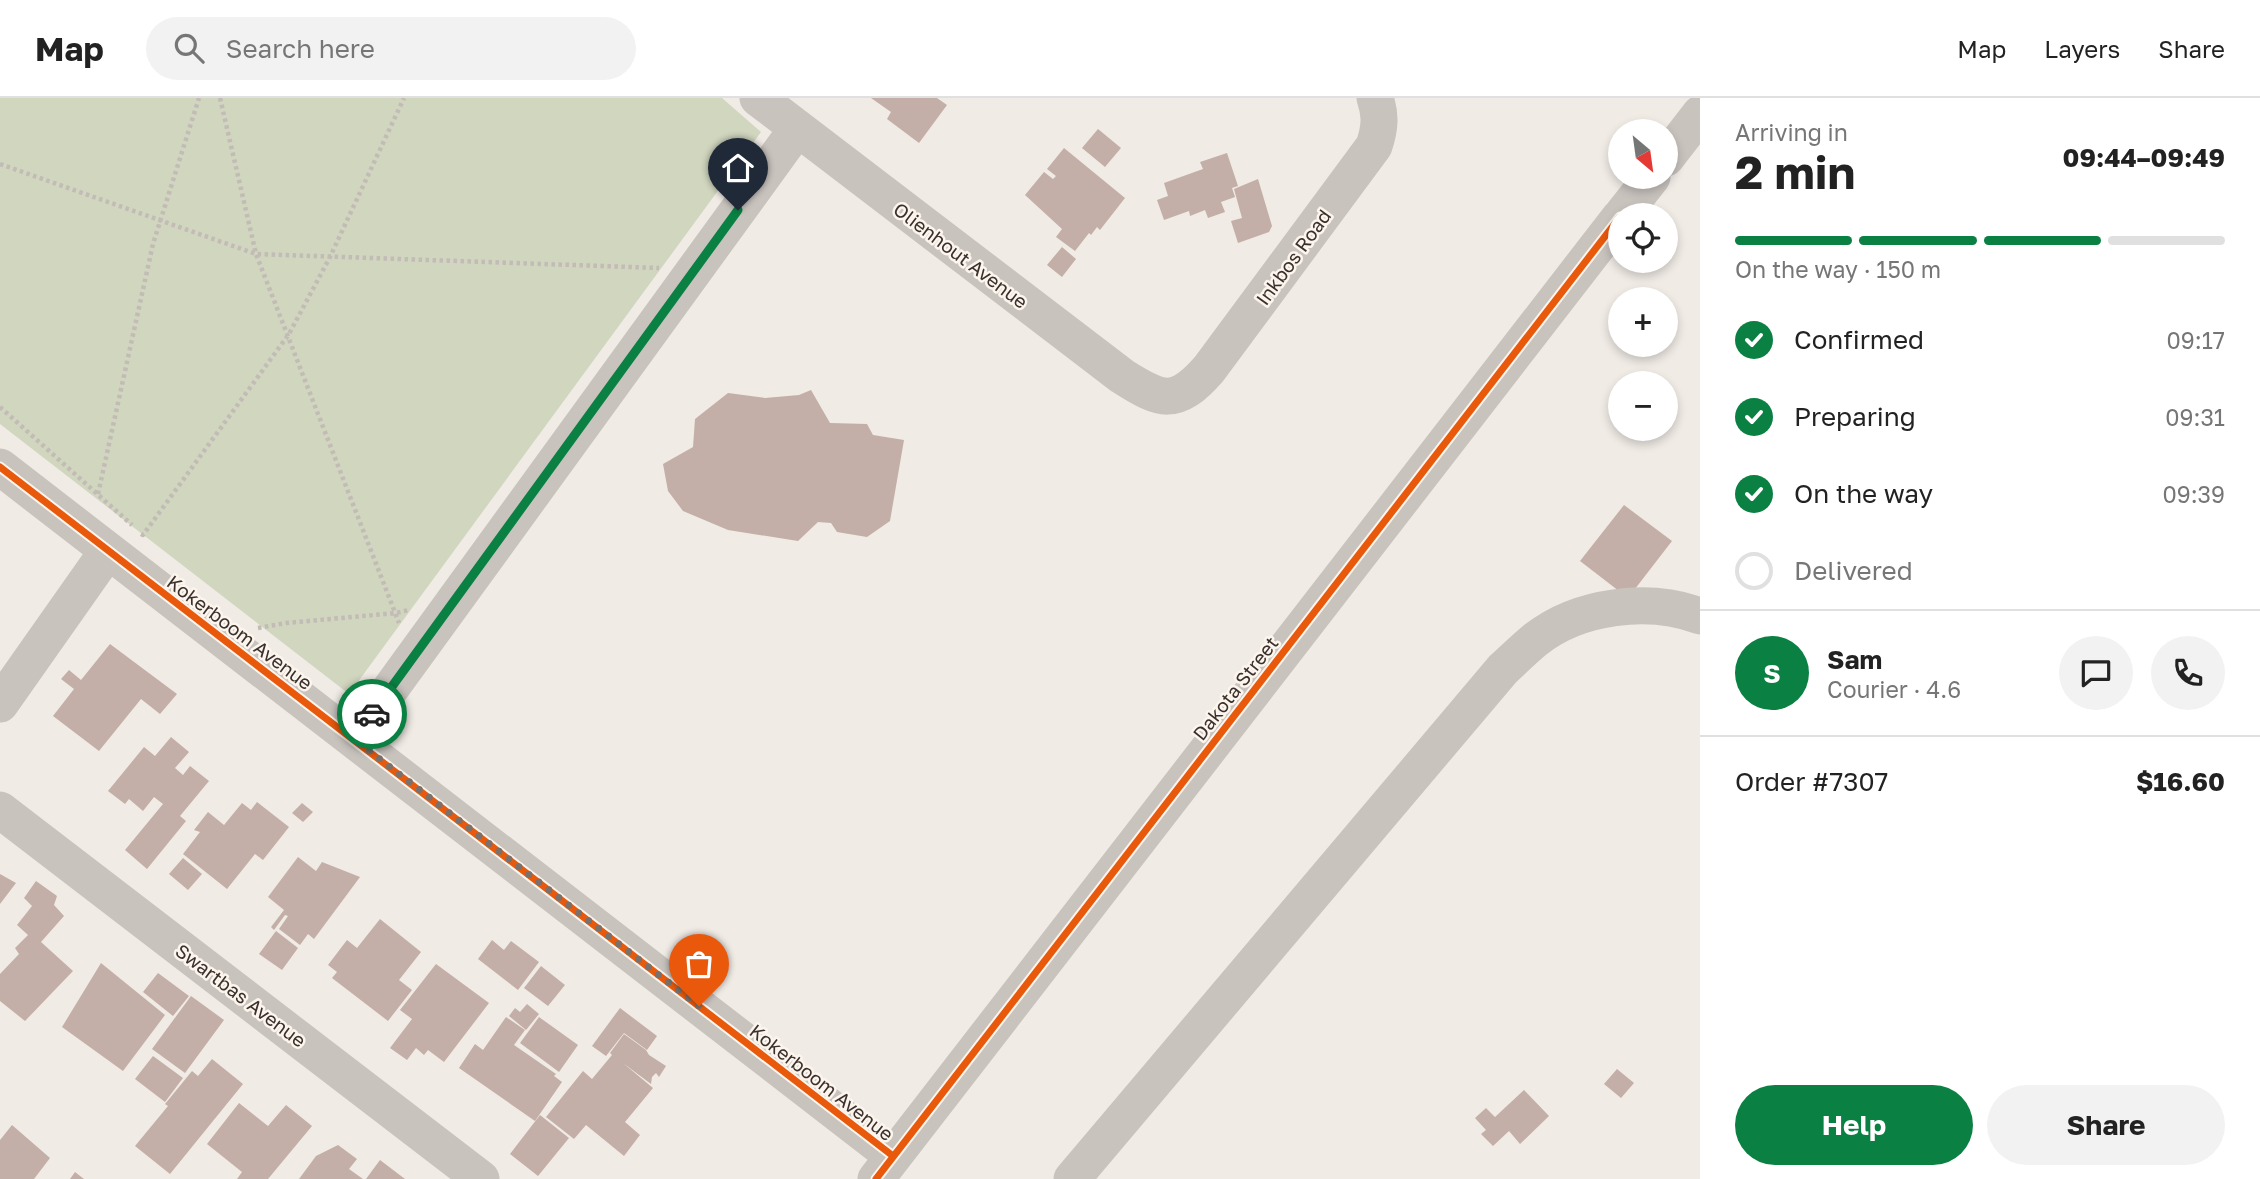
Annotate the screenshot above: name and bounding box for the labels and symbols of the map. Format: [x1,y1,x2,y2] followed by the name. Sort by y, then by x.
[1608,119,1678,189] north arrow
[708,138,768,210] pin
[889,197,1033,313] street label: Olienhout Avenue
[1251,205,1335,309] street label: Inkbos Road
[163,570,317,694] street label: Kokerboom Avenue
[1187,632,1283,744] street label: Dakota Street
[337,679,407,749] courier
[669,934,729,1006] pin
[171,938,311,1052] street label: Swartbas Avenue
[746,1019,898,1145] street label: Kokerboom Avenue

